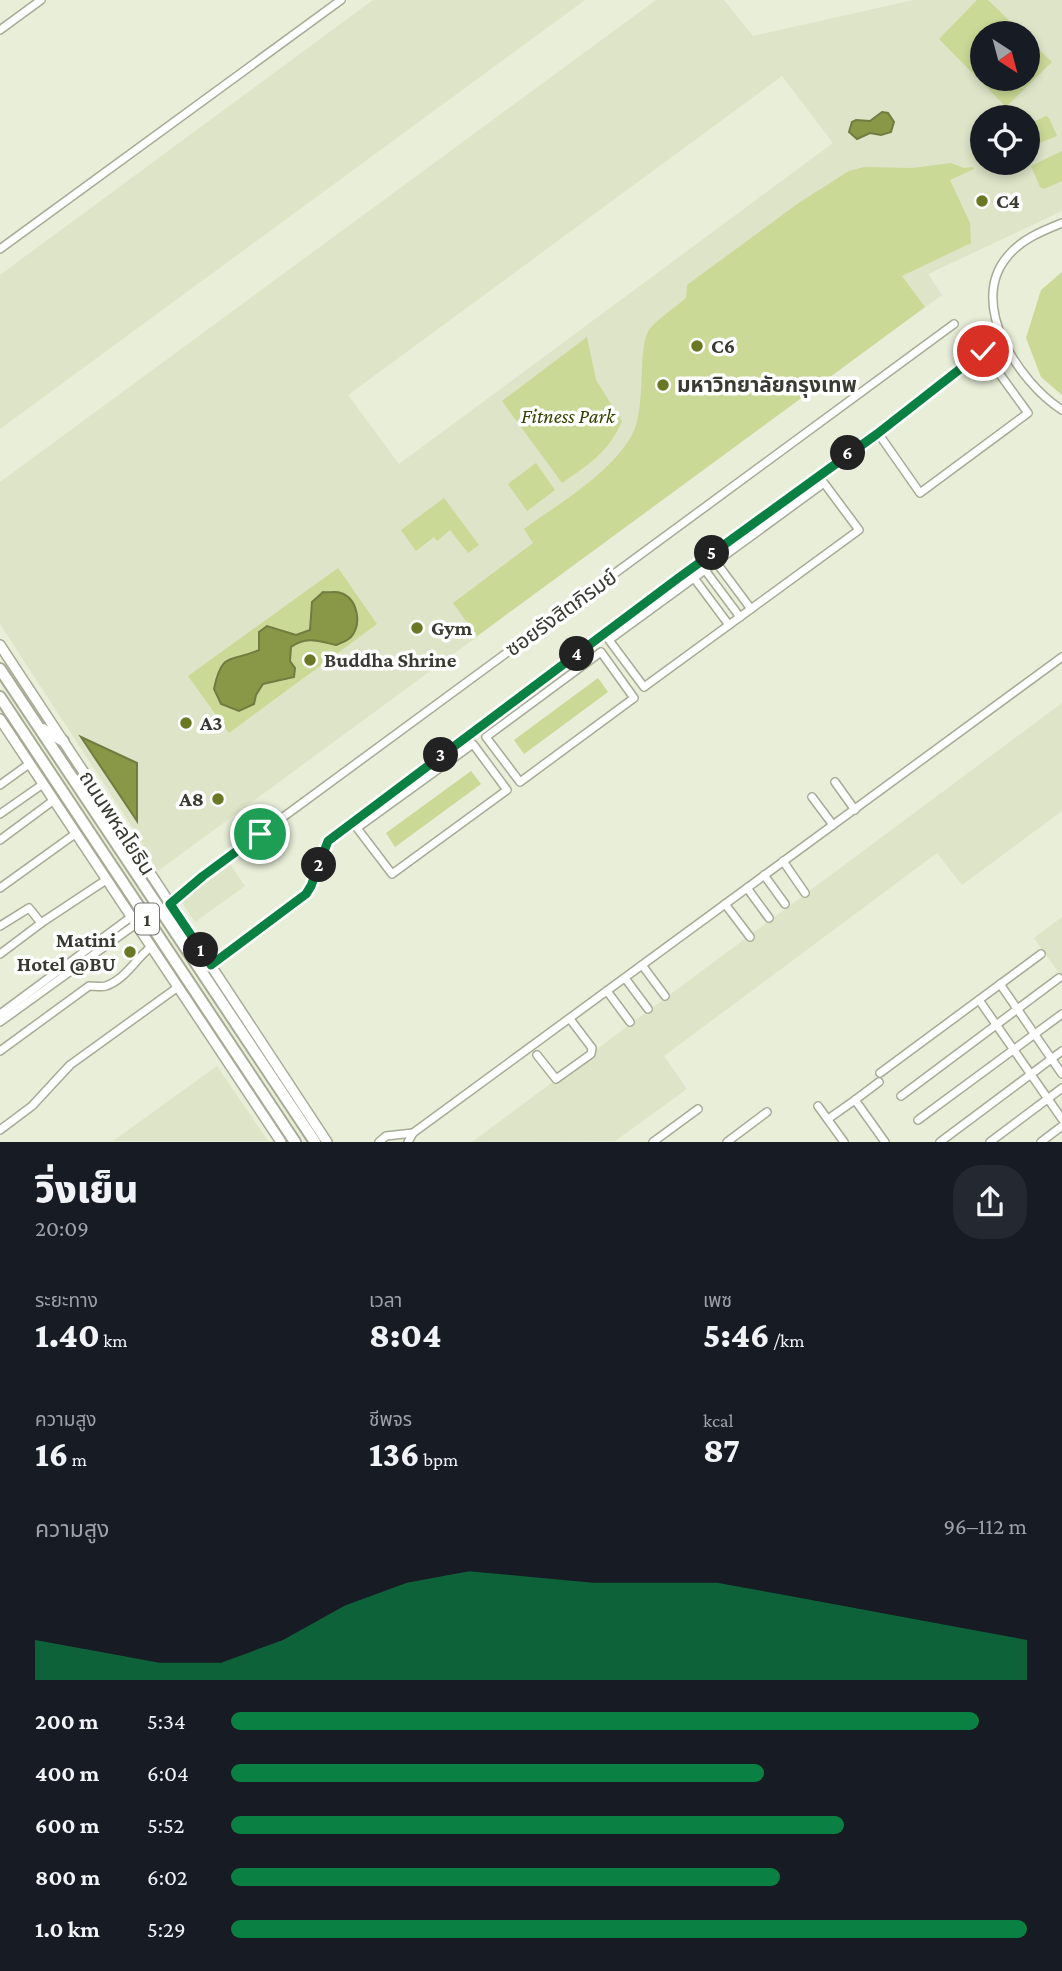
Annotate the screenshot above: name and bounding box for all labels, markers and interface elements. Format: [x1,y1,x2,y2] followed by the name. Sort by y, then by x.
[970,21,1040,91] north arrow
[970,21,1040,175] map controls
[970,105,1040,175] button: locate
[996,189,1020,213] place label: C4
[974,193,990,209] marker: C4
[953,321,1013,381] pin
[964,332,1002,370] icon: check
[711,334,735,358] place label: C6
[689,338,705,354] marker: C6
[677,373,857,398] place label: มหาวิทยาลัยกรุงเทพ
[655,377,671,393] marker: มหาวิทยาลัยกรุงเทพ
[521,404,616,428] park label: Fitness Park
[830,435,866,470] pin: 6
[842,442,853,463] text: 6
[694,536,730,570] pin: 5
[707,542,716,563] text: 5
[501,565,621,661] street label: ซอยรังสิตภิรมย์
[431,616,473,640] place label: Gym
[409,620,425,636] marker: Gym
[560,636,594,672] pin: 4
[571,643,582,664] text: 4
[324,648,457,672] place label: Buddha Shrine
[302,652,318,668] marker: Buddha Shrine
[199,711,222,735] place label: A3
[178,715,194,731] marker: A3
[424,738,458,772] pin: 3
[436,744,445,765] text: 3
[74,766,160,880] street label: ถนนพหลโยธิน
[178,787,204,811] place label: A8
[210,791,226,807] marker: A8
[230,804,290,864] pin
[241,815,279,853] icon: arrive
[302,848,336,882] pin: 2
[314,854,323,875] text: 2
[135,903,159,934] road number: 1
[17,928,116,976] place label: Matini Hotel @BU
[184,932,218,968] pin: 1
[197,939,204,960] text: 1
[122,944,138,960] marker: Matini Hotel @BU
[953,1165,1027,1239] button: share
[35,1168,138,1210] text: วิ่งเย็น
[35,1215,89,1241] text: 20:09
[35,1290,98,1311] text: ระยะทาง
[369,1290,402,1311] text: เวลา
[703,1290,732,1311] text: เพซ
[35,1316,100,1355] text: 1.40
[369,1316,441,1355] text: 8:04
[703,1316,770,1355] text: 5:46
[100,1330,128,1351] text: km
[770,1330,804,1351] text: /km
[35,1409,96,1430] text: ความสูง
[369,1409,412,1430] text: ชีพจร
[703,1410,734,1431] text: kcal
[703,1431,740,1470] text: 87
[35,1435,68,1474] text: 16
[369,1435,420,1474] text: 136
[68,1449,87,1470] text: m
[420,1449,458,1470] text: bpm
[943,1513,1027,1539] text: 96–112 m
[35,1516,109,1542] text: ความสูง
[35,1708,99,1734] text: 200 m
[147,1708,186,1734] text: 5:34
[35,1760,99,1786] text: 400 m
[147,1760,189,1786] text: 6:04
[35,1812,99,1838] text: 600 m
[147,1812,184,1838] text: 5:52
[35,1864,100,1890] text: 800 m
[147,1864,188,1890] text: 6:02
[35,1916,100,1942] text: 1.0 km
[147,1916,186,1942] text: 5:29

